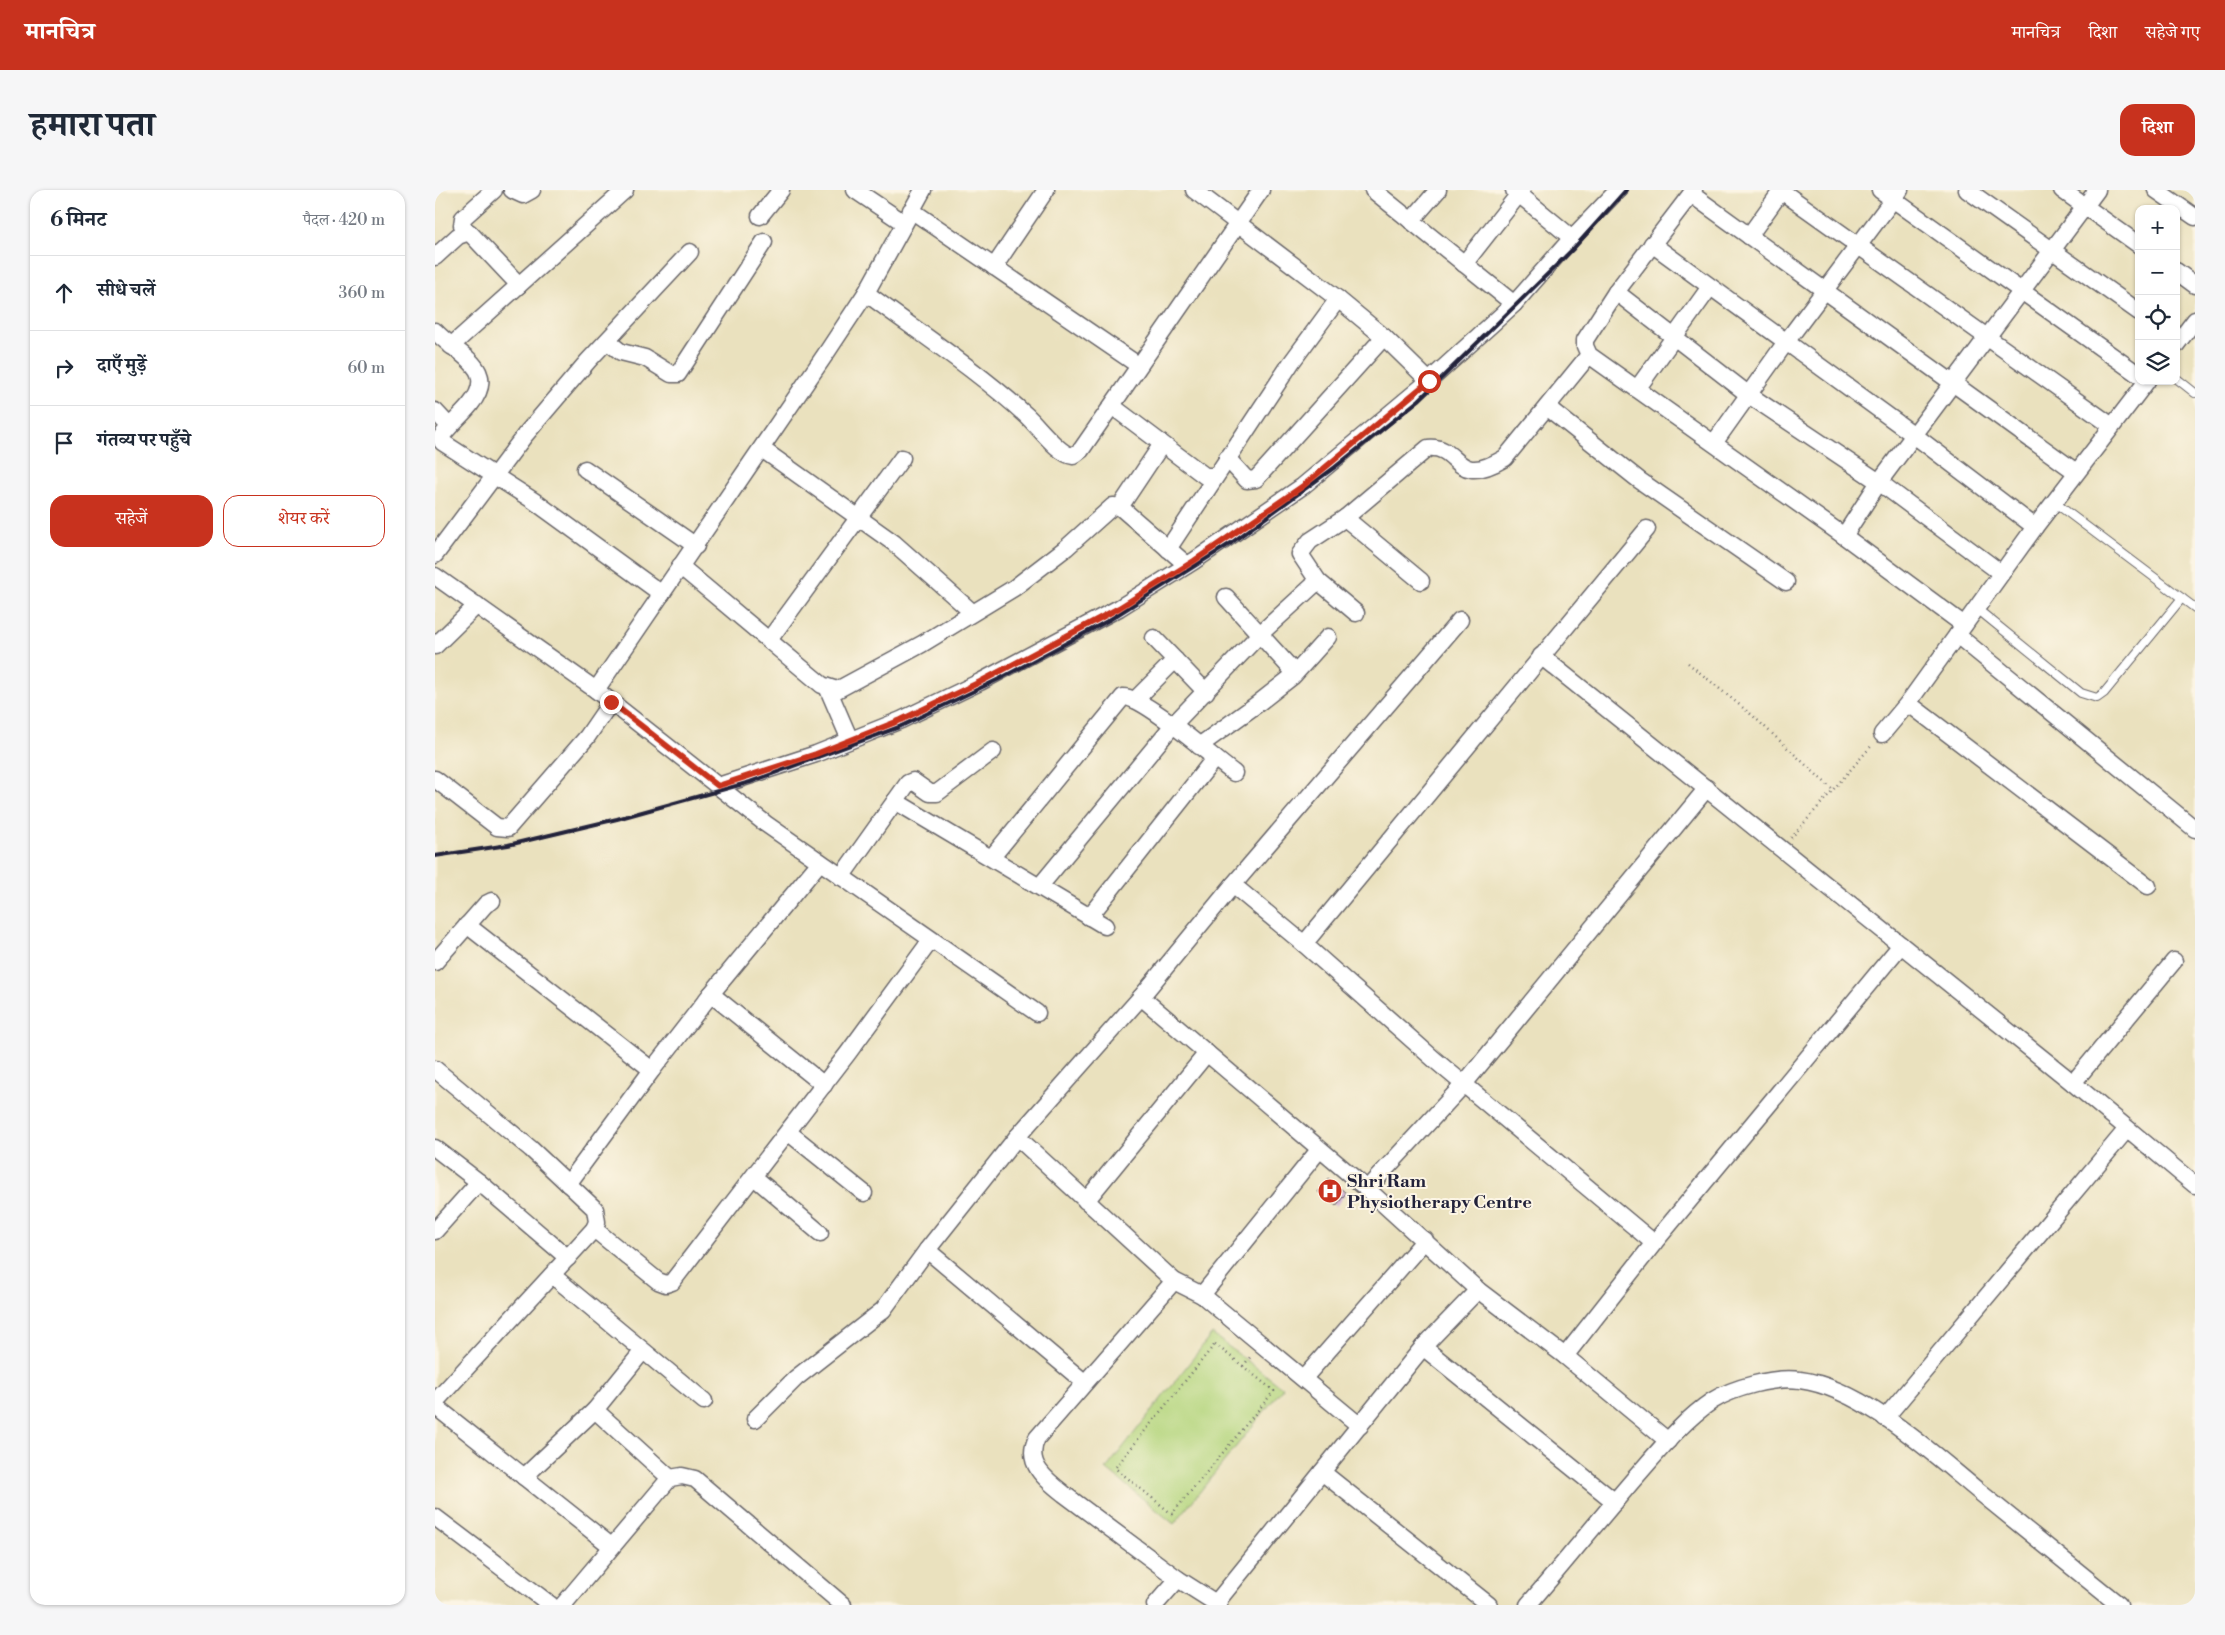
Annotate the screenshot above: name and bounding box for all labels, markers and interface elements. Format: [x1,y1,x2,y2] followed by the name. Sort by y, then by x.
[25,17,95,47] text: मानचित्र
[2012,21,2060,44] text: मानचित्र
[2088,21,2117,44] text: दिशा
[2145,21,2200,44] text: सहेजे गए
[30,104,155,147] text: हमारा पता
[2120,104,2195,156] button: दिशा
[2135,205,2180,385] map controls
[2135,205,2180,250] button: +
[50,207,106,233] text: 6 मिनट
[303,210,385,230] text: पैदल · 420 m
[2135,250,2180,295] button: −
[97,278,155,302] text: सीधे चलें
[50,279,78,307] icon: ahead
[339,283,385,303] text: 360 m
[2135,295,2180,340] button: locate
[2135,340,2180,385] button: layers
[97,353,147,377] text: दाएँ मुड़ें
[50,354,78,382] icon: right
[347,358,385,378] text: 60 m
[1418,370,1441,393] route start
[97,428,191,452] text: गंतव्य पर पहुँचे
[50,429,78,457] icon: arrive
[50,495,213,547] button: सहेजें
[223,495,385,547] button: शेयर करें
[600,691,623,714] route end
[1347,1170,1532,1214] place label: Shri Ram Physiotherapy Centre
[1317,1178,1343,1204] hospital icon: Shri Ram Physiotherapy Centre

